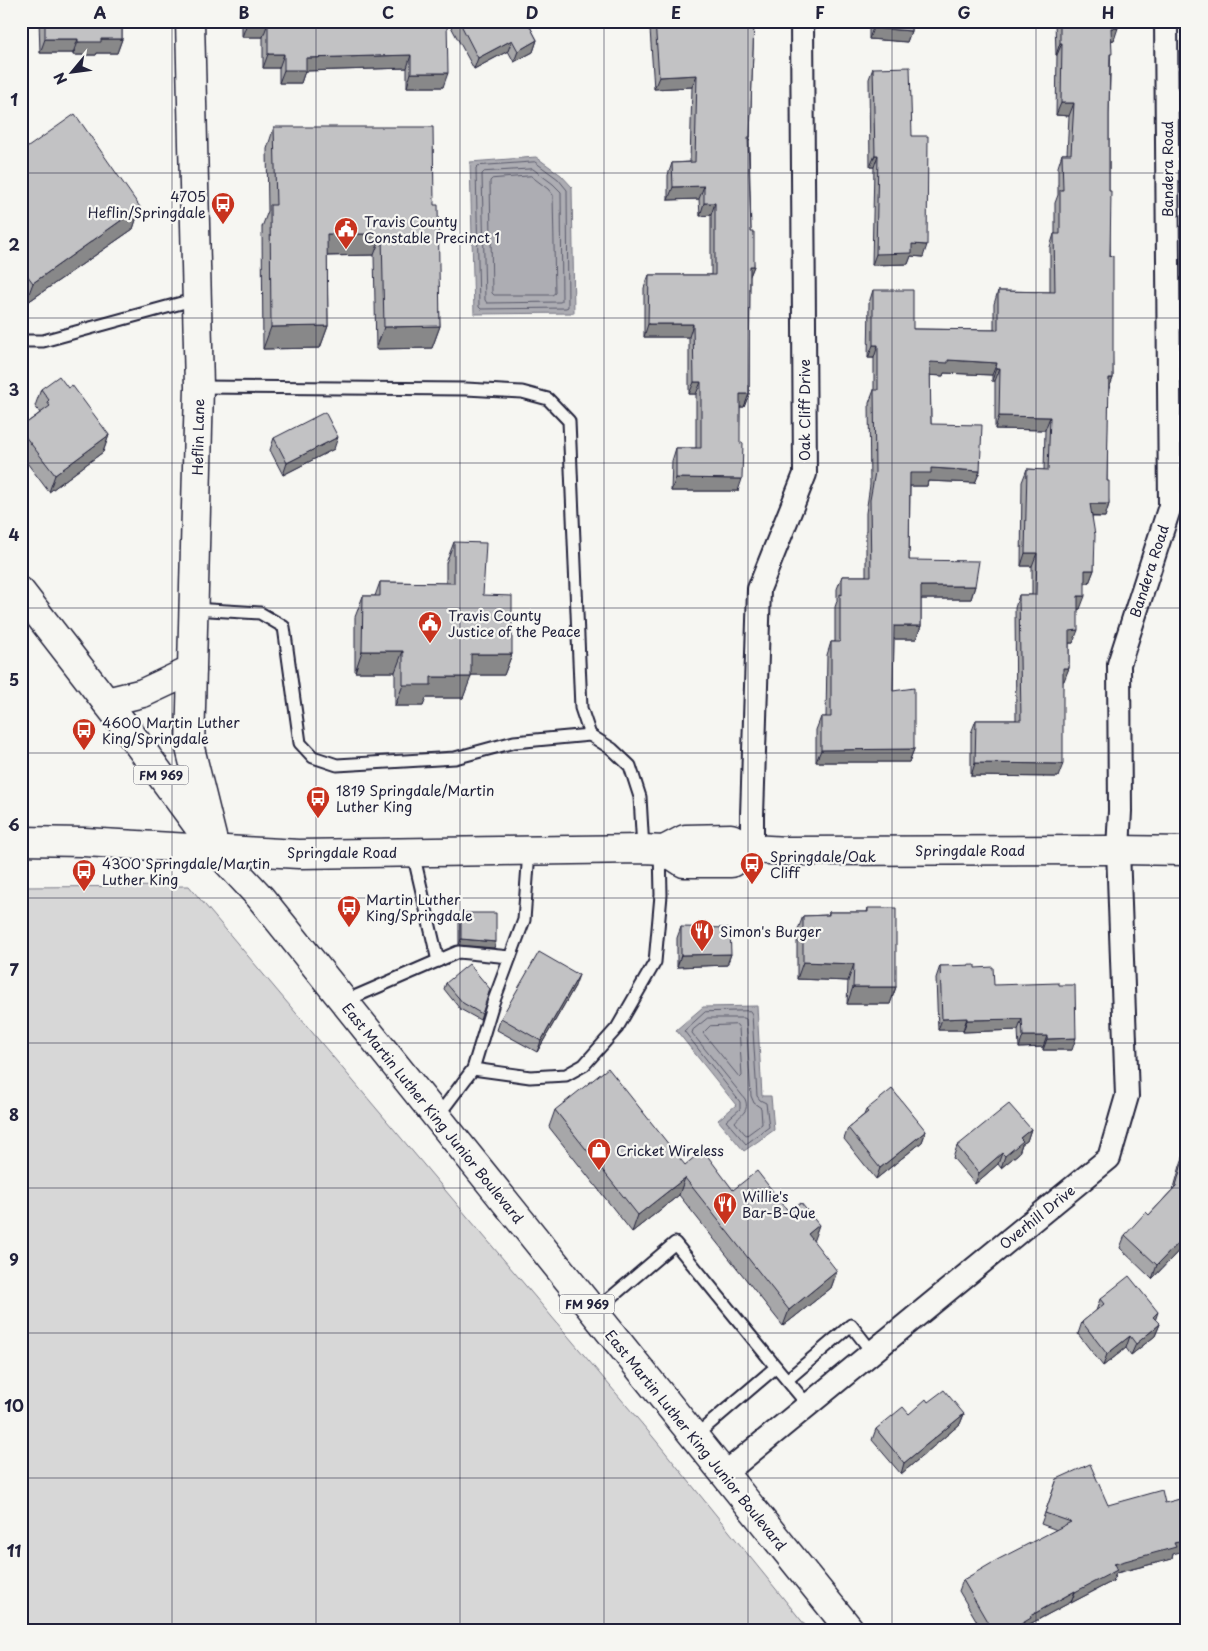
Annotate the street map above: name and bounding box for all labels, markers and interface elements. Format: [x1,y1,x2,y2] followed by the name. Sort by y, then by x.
[94,0,107,24] text: A
[239,0,250,24] text: B
[382,0,394,24] text: C
[526,0,538,24] text: D
[671,0,681,24] text: E
[815,0,825,24] text: F
[957,0,971,24] text: G
[1102,0,1114,24] text: H
[48,48,98,98] north arrow
[48,69,72,88] text: N
[10,87,18,111] text: 1
[1157,121,1178,217] street label: Bandera Road
[88,186,206,223] place label: 4705 Heflin/Springdale
[210,191,236,225] bus stop icon: 4705 Heflin/Springdale
[364,211,500,248] place label: Travis County Constable Precinct 1
[333,216,359,250] public building icon: Travis County Constable Precinct 1
[8,232,20,256] text: 2
[794,359,815,461] street label: Oak Cliff Drive
[9,377,19,401] text: 3
[187,398,209,476] street label: Heflin Lane
[9,522,20,546] text: 4
[1124,522,1174,620] street label: Bandera Road
[448,605,581,642] place label: Travis County Justice of the Peace
[417,610,443,644] public building icon: Travis County Justice of the Peace
[9,667,19,691] text: 5
[102,712,240,749] place label: 4600 Martin Luther King/Springdale
[71,717,97,751] bus stop icon: 4600 Martin Luther King/Springdale
[134,766,188,784] road number: FM 969
[336,780,494,817] place label: 1819 Springdale/Martin Luther King
[305,785,331,819] bus stop icon: 1819 Springdale/Martin Luther King
[8,812,20,836] text: 6
[915,840,1025,861] street label: Springdale Road
[287,842,397,863] street label: Springdale Road
[770,846,877,883] place label: Springdale/Oak Cliff
[739,851,765,885] bus stop icon: Springdale/Oak Cliff
[102,853,270,890] place label: 4300 Springdale/Martin Luther King
[71,858,97,892] bus stop icon: 4300 Springdale/Martin Luther King
[366,889,473,926] place label: Martin Luther King/Springdale
[336,894,362,928] bus stop icon: Martin Luther King/Springdale
[689,918,715,952] restaurant icon: Simon's Burger
[720,921,822,942] place label: Simon's Burger
[9,957,19,981] text: 7
[337,998,529,1228] street label: East Martin Luther King Junior Boulevard
[9,1102,19,1126] text: 8
[586,1137,612,1171] shop icon: Cricket Wireless
[616,1140,724,1161] place label: Cricket Wireless
[995,1180,1079,1254] street label: Overhill Drive
[742,1186,816,1223] place label: Willie's Bar-B-Que
[712,1191,738,1225] restaurant icon: Willie's Bar-B-Que
[9,1247,19,1271] text: 9
[560,1295,614,1314] road number: FM 969
[600,1325,792,1555] street label: East Martin Luther King Junior Boulevard
[4,1393,24,1417] text: 10
[7,1538,21,1562] text: 11

